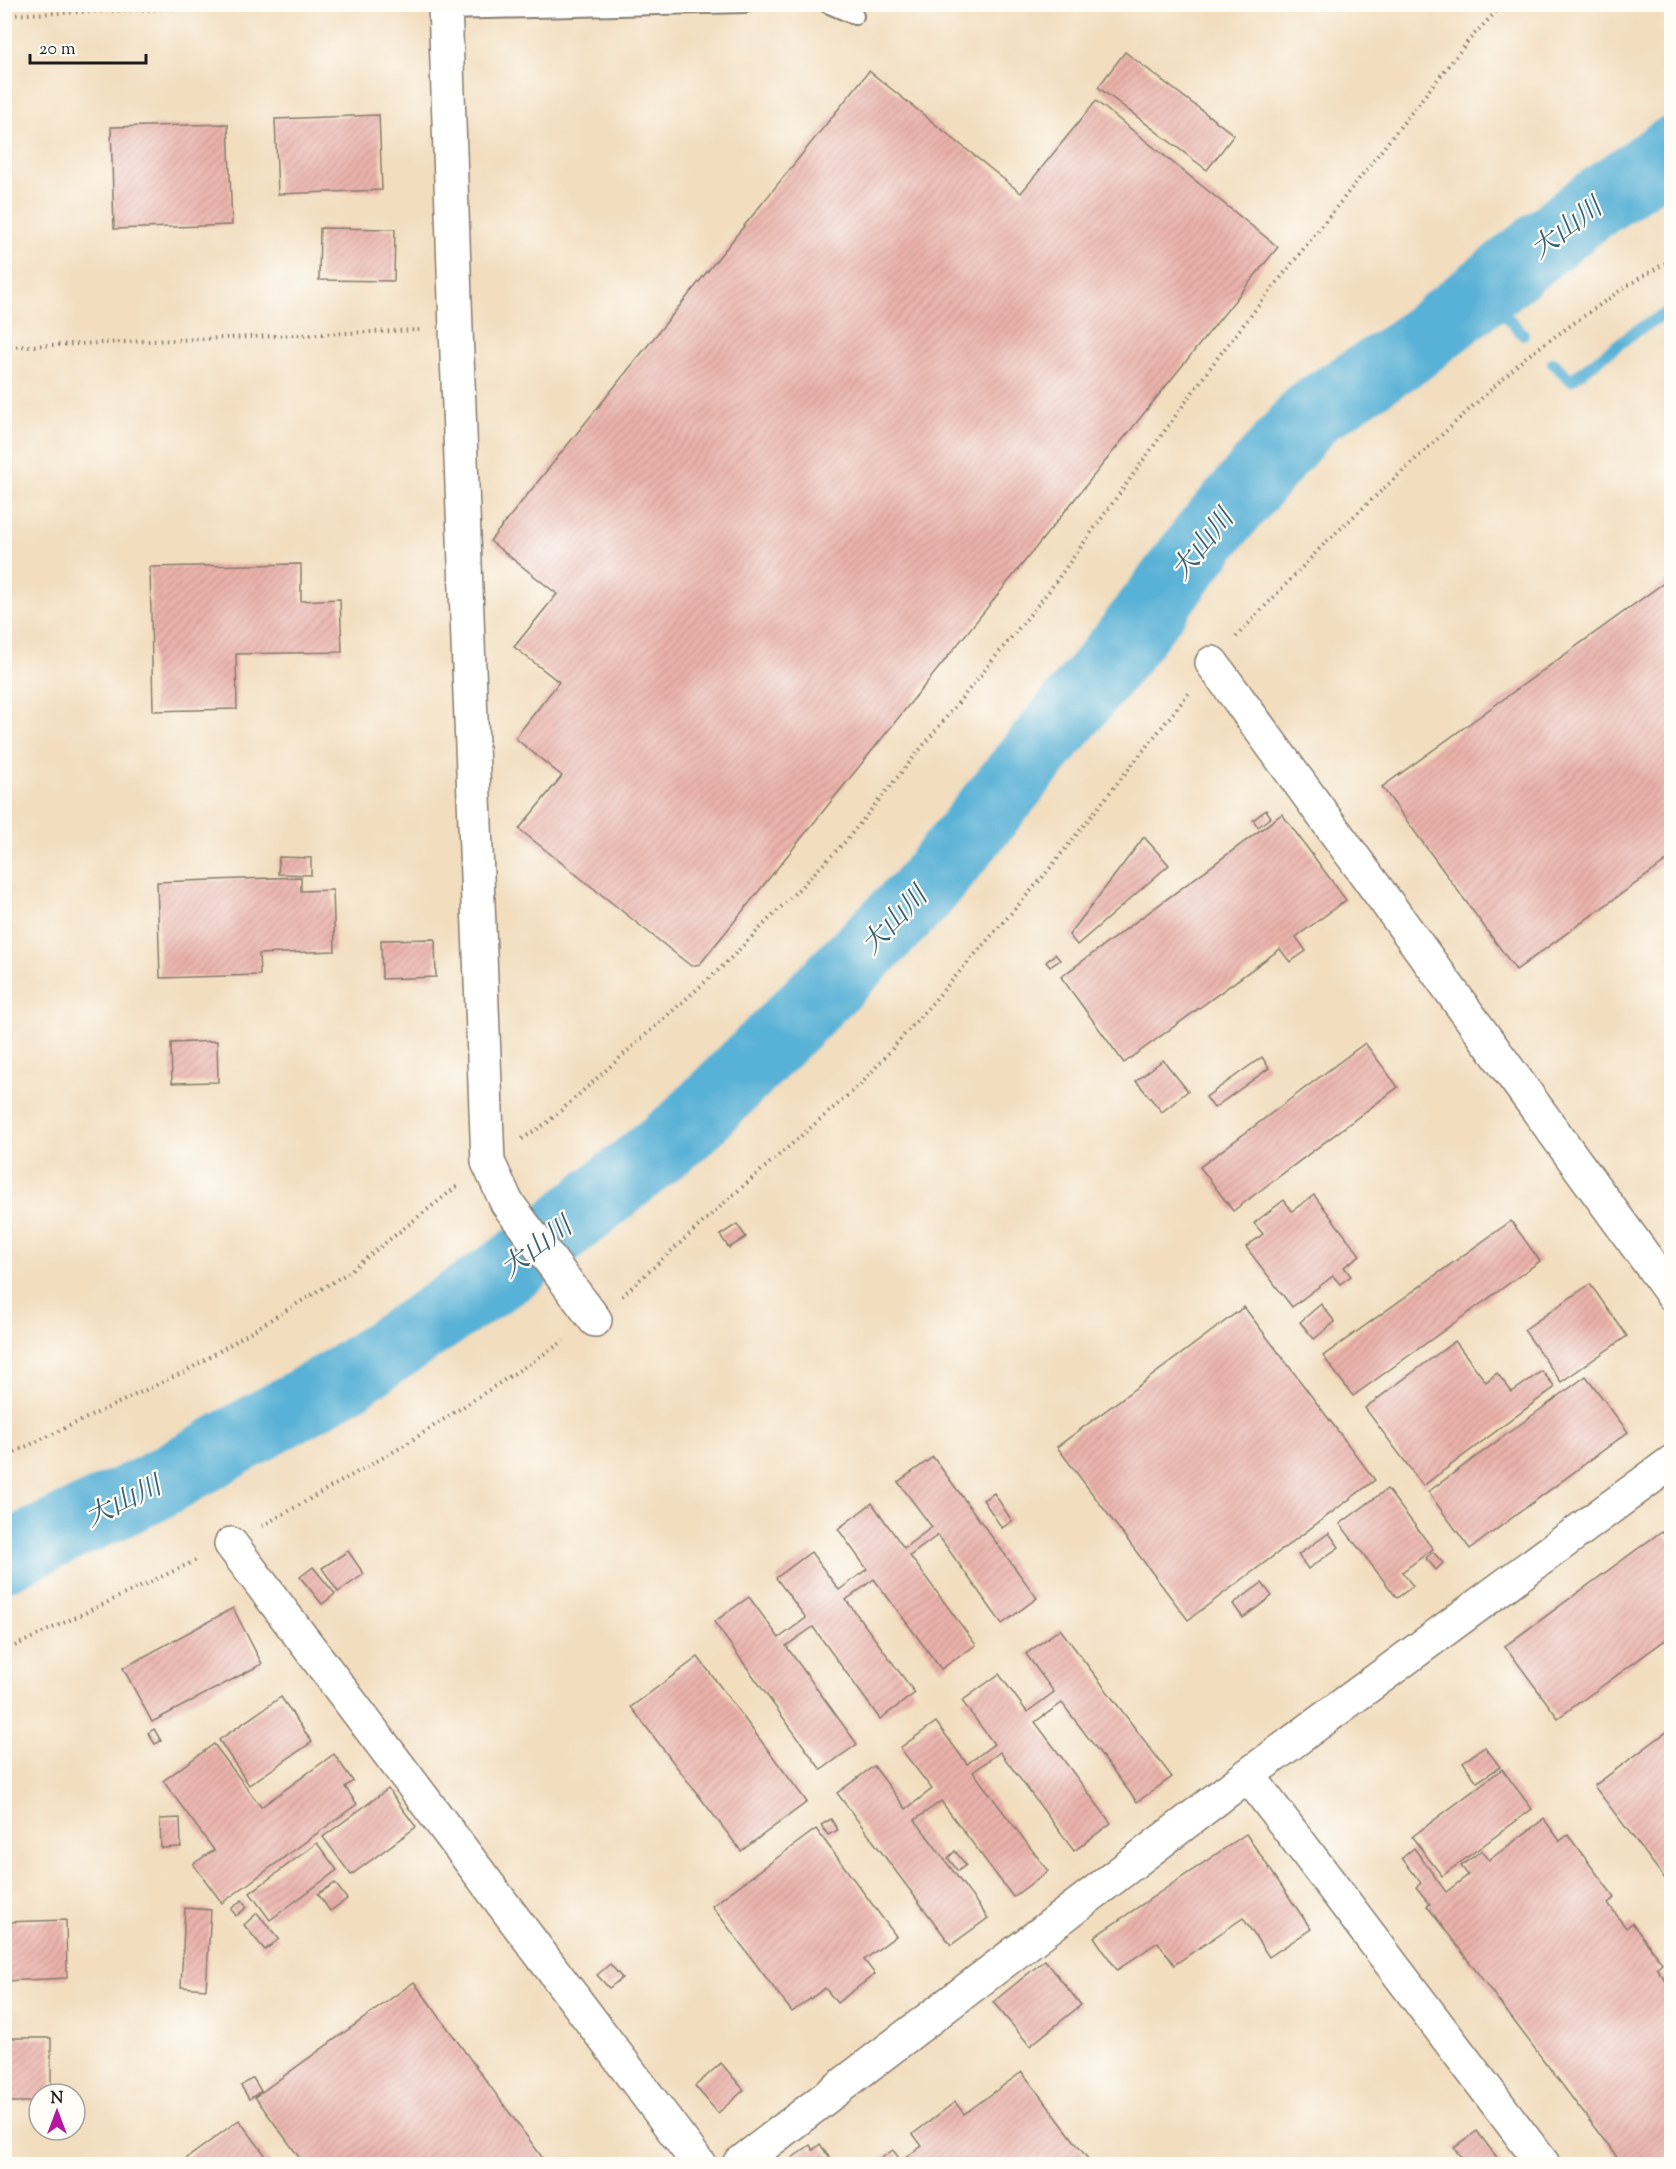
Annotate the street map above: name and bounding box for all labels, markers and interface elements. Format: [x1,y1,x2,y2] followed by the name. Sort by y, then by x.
[30,27,146,65] scale bar
[39,37,76,63] text: 20 m
[1523,188,1614,270] water label: 大山川
[1163,499,1246,589] water label: 大山川
[854,877,940,964] water label: 大山川
[493,1207,584,1289] water label: 大山川
[79,1467,172,1539] water label: 大山川
[27,2082,87,2142] north arrow
[51,2088,64,2111] text: N

